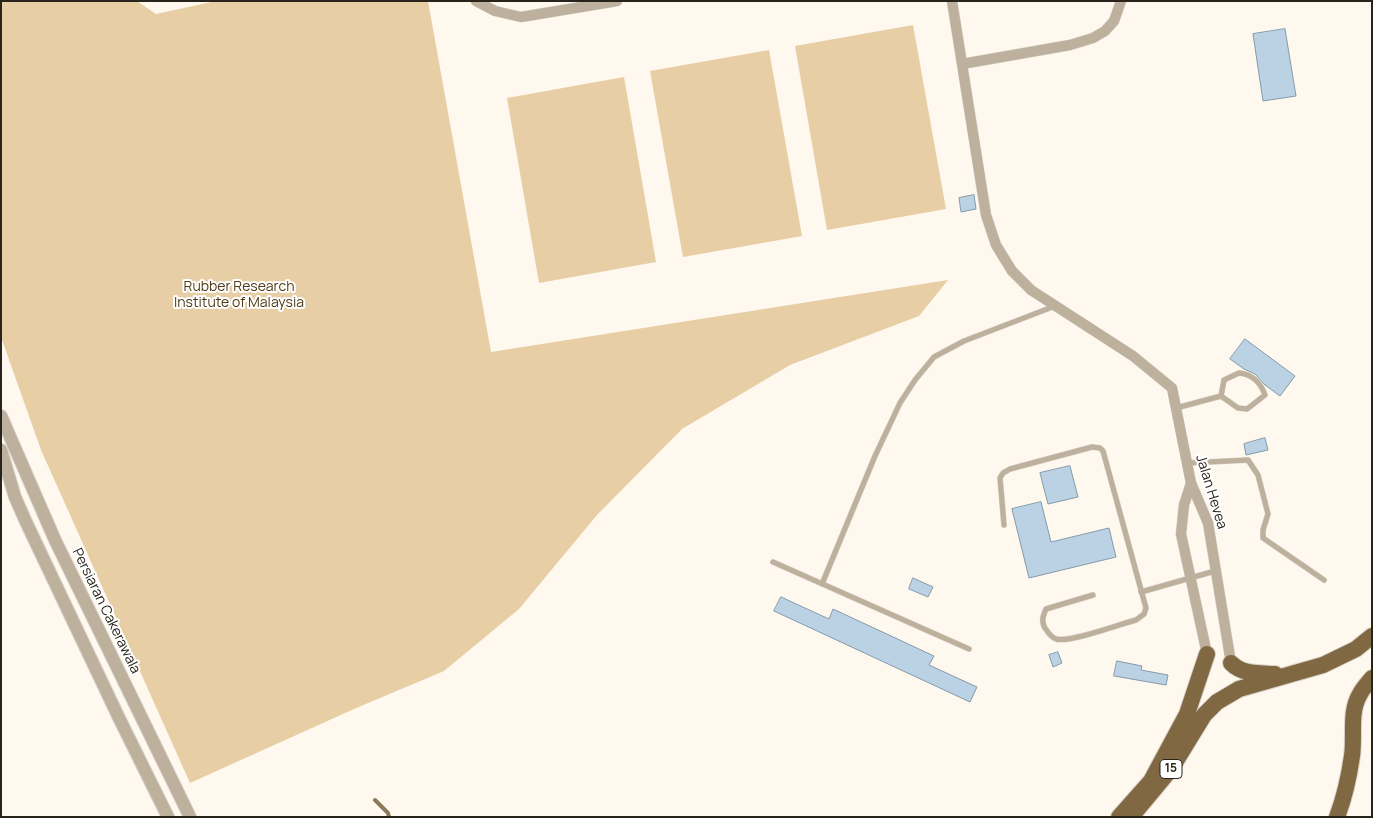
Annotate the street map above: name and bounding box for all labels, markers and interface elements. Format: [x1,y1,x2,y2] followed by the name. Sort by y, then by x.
[174,279,304,312] park label: Rubber Research Institute of Malaysia
[1192,453,1230,531] street label: Jalan Hevea
[68,545,144,677] street label: Persiaran Cakerawala
[1160,760,1182,779] road number: 15

